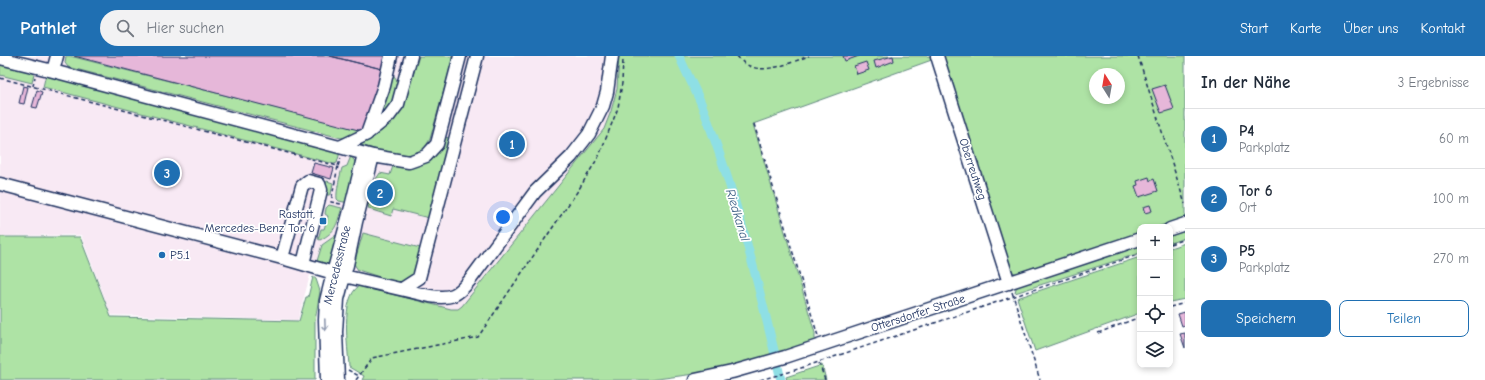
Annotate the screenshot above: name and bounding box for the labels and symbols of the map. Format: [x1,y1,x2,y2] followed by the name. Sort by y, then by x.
[1089,68,1125,104] north arrow
[499,129,525,159] pin: 1
[956,136,990,202] street label: Oberreutweg
[154,158,180,188] pin: 3
[367,178,393,208] pin: 2
[723,187,753,243] water label: Riedkanal
[204,207,315,235] place label: Rastatt, Mercedes-Benz Tor 6
[493,207,513,227] your location
[318,216,328,226] marker: Rastatt, Mercedes-Benz Tor 6
[320,224,354,306] street label: Mercedesstraße
[170,248,190,262] place label: P5.1
[157,250,167,260] marker: P5.1
[869,291,967,335] street label: Ottersdorfer Straße
[321,318,329,331] one-way arrow

